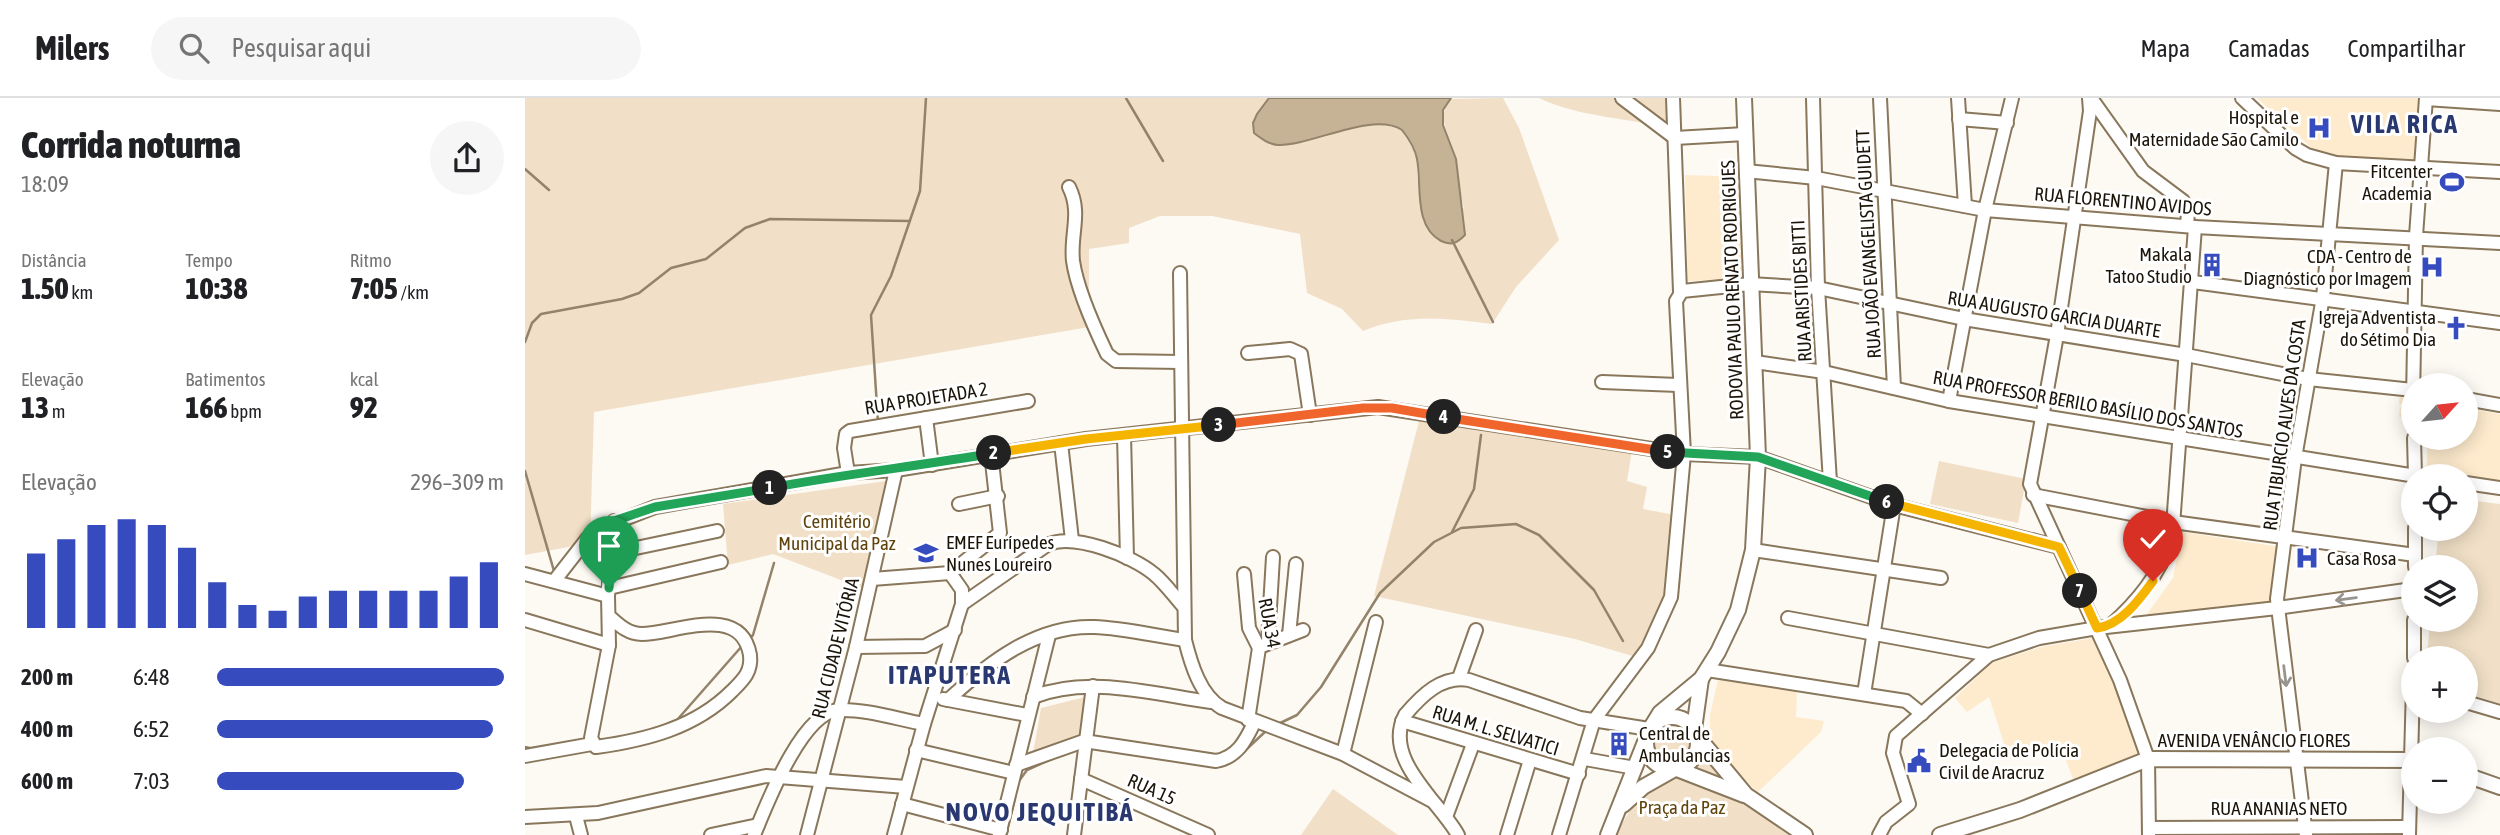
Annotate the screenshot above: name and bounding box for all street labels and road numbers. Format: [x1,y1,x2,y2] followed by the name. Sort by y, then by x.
[1851,128,1885,359] street label: RUA JOÃO EVANGELISTA GUIDETT
[1716,160,1748,420] street label: RODOVIA PAULO RENATO RODRIGUES
[2033,182,2213,220] street label: RUA FLORENTINO AVIDOS
[1786,219,1816,363] street label: RUA ARISTIDES BITTI
[1946,286,2162,342] street label: RUA AUGUSTO GARCIA DUARTE
[2258,317,2310,532] street label: RUA TIBURCIO ALVES DA COSTA
[1931,366,2245,442] street label: RUA PROFESSOR BERILO BASÍLIO DOS SANTOS
[863,377,989,419] street label: RUA PROJETADA 2
[807,575,863,721] street label: RUA CIDADE VITÓRIA
[1254,596,1286,650] street label: RUA 34
[1430,700,1562,760] street label: RUA M. L. SELVATICI
[2158,729,2350,751] street label: AVENIDA VENÂNCIO FLORES
[1124,769,1180,809] street label: RUA 15
[2211,797,2347,819] street label: RUA ANANIAS NETO

